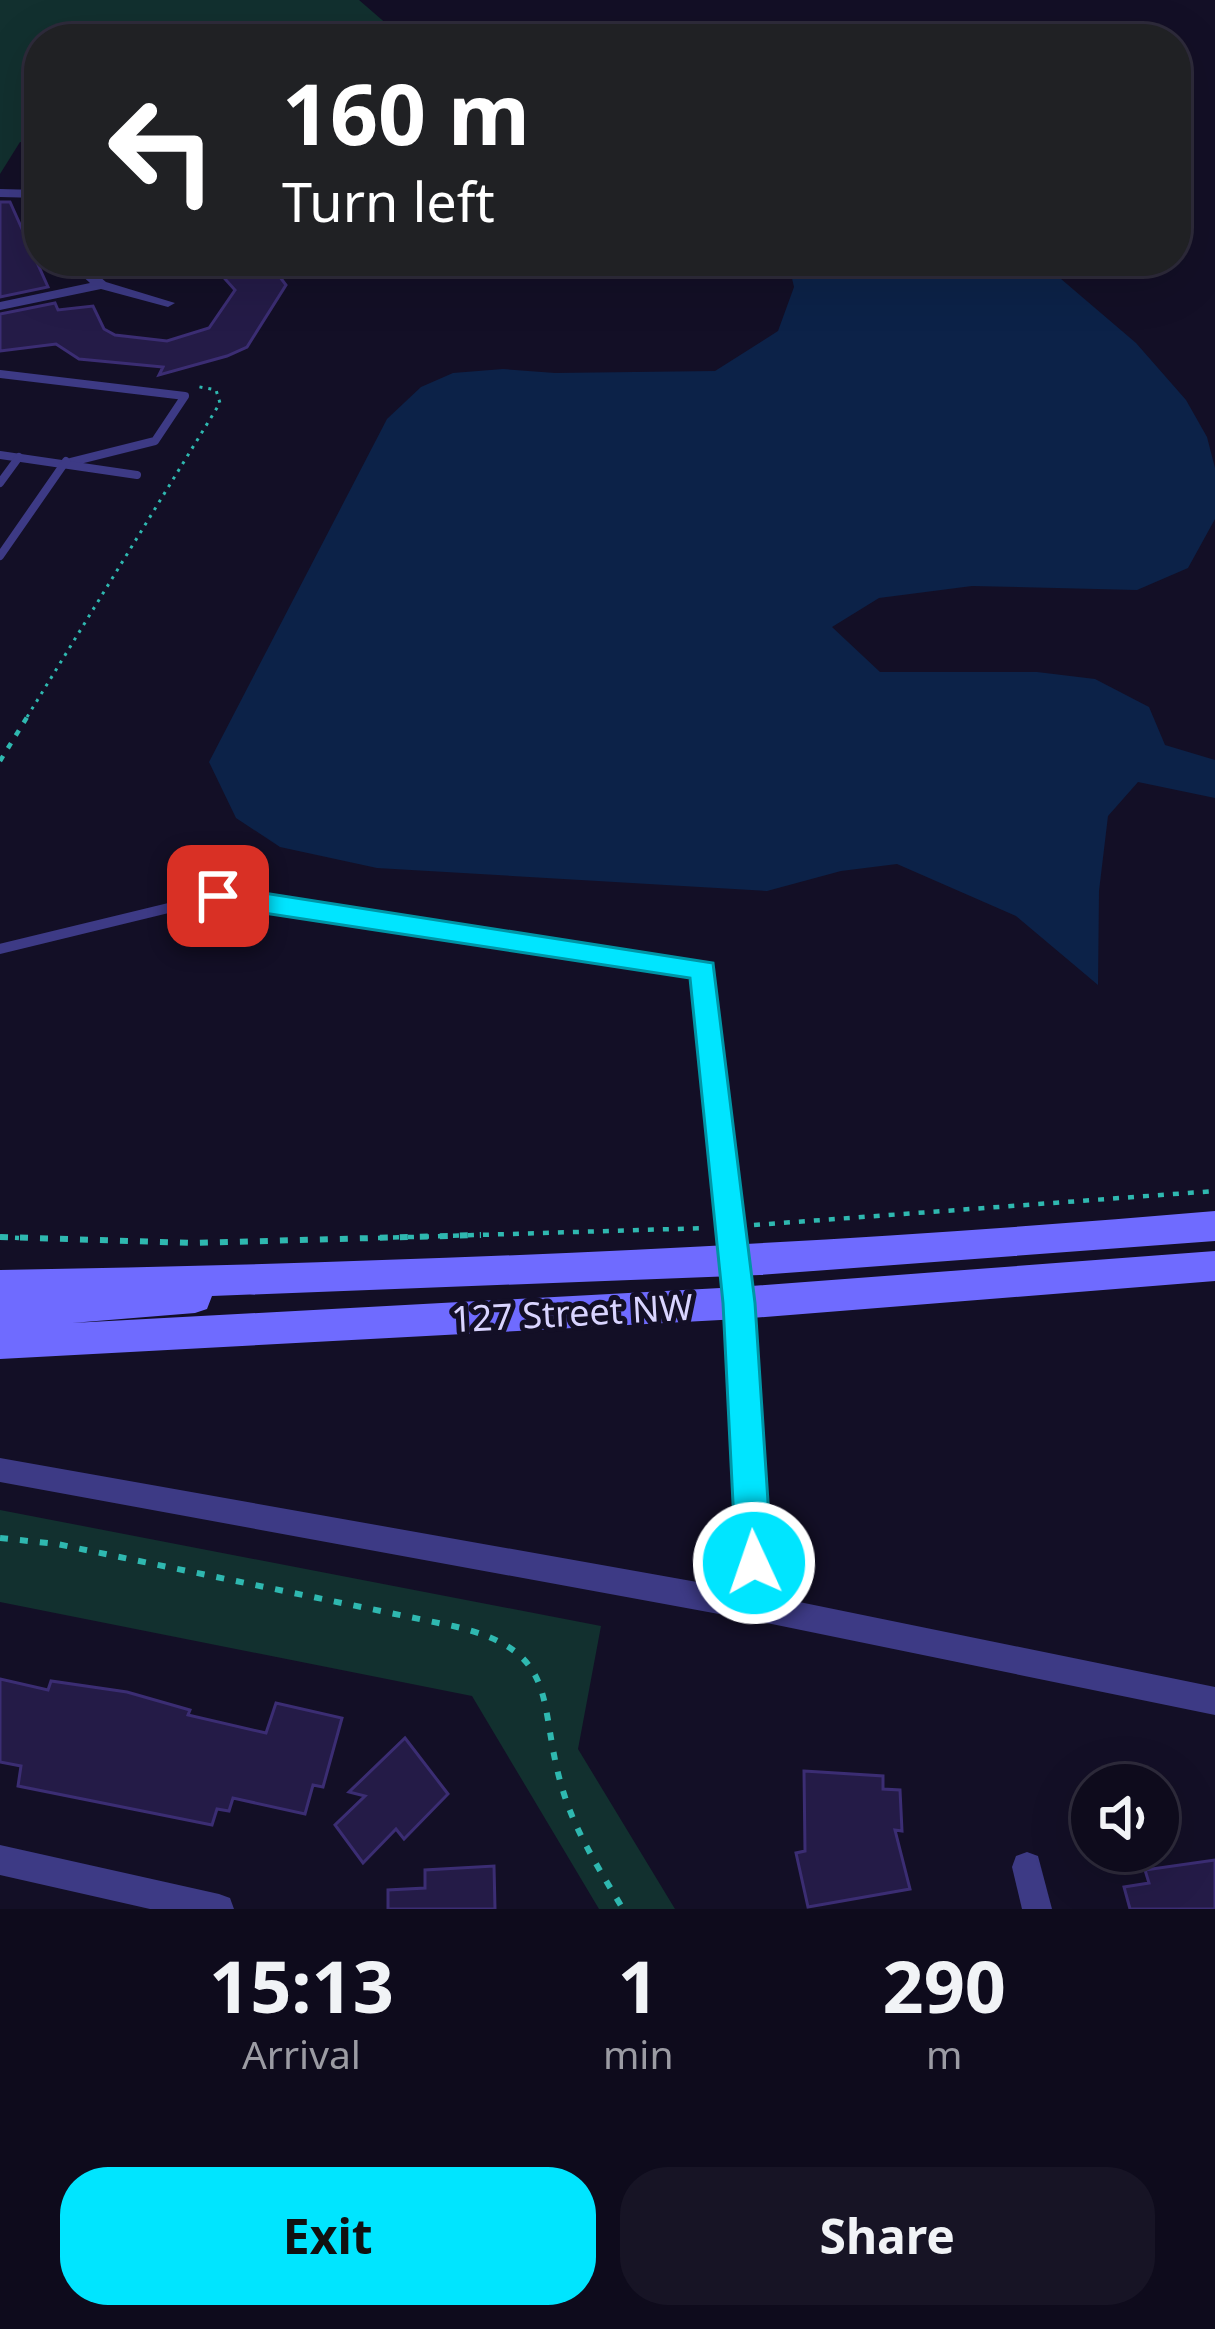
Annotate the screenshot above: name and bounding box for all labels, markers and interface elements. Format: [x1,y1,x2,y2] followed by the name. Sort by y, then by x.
[282,55,530,170] text: 160 m
[84,72,240,228] icon: left
[282,164,495,238] text: Turn left
[167,845,269,947] pin
[185,863,251,929] icon: arrive
[450,1282,695,1343] street label: 127 Street NW
[691,1500,817,1626] position arrow
[1071,1764,1179,1872] map controls
[1071,1764,1179,1872] button: sound
[209,1936,394,2034] text: 15:13
[618,1936,659,2034] text: 1
[882,1936,1006,2034] text: 290
[242,2027,361,2080] text: Arrival
[603,2027,674,2080] text: min
[926,2027,962,2080] text: m
[60,2167,596,2305] button: Exit
[620,2167,1155,2305] button: Share

